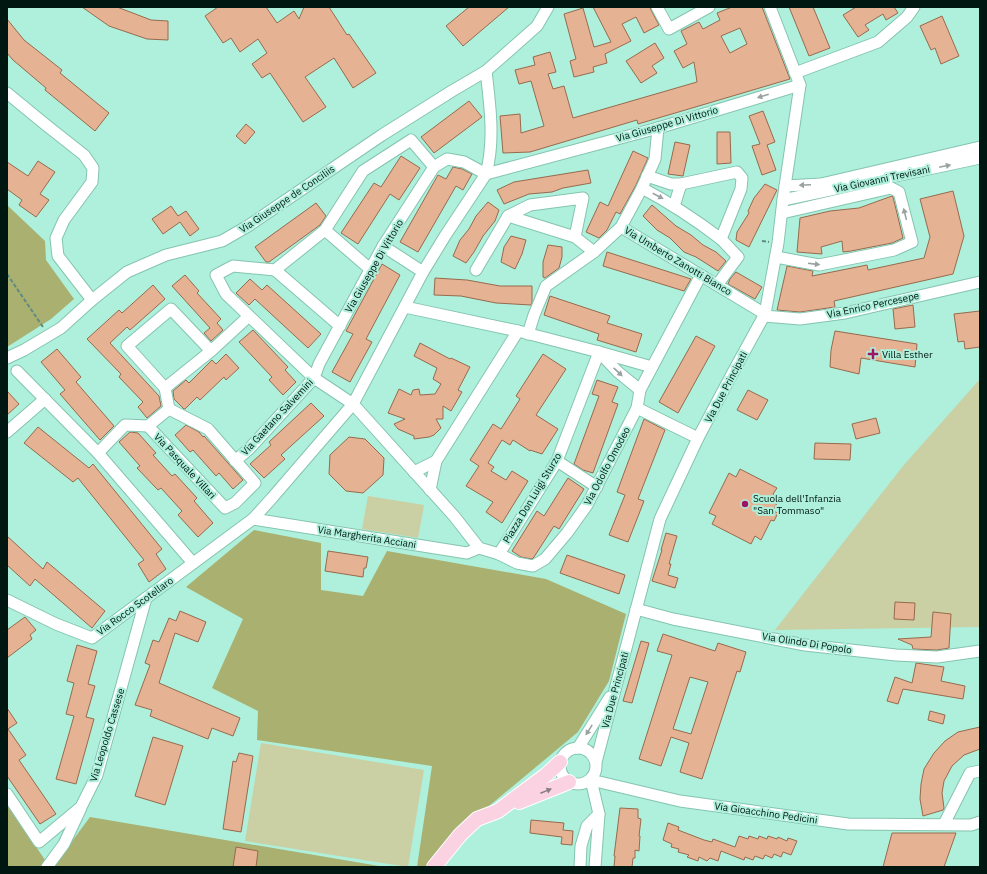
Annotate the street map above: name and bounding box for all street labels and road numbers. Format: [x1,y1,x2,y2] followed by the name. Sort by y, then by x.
[614,103,720,145] street label: Via Giuseppe Di Vittorio
[237,162,337,236] street label: Via Giuseppe de Conciliis
[833,162,931,196] street label: Via Giovanni Trevisani
[342,217,406,315] street label: Via Giuseppe Di Vittorio
[622,224,734,298] street label: Via Umberto Zanotti Bianco
[826,289,921,321] street label: Via Enrico Percesepe
[702,349,750,425] street label: Via Due Principati
[238,376,316,458] street label: Via Gaetano Salvemini
[581,424,633,507] street label: Via Odolfo Omodeo
[151,430,219,502] street label: Via Pasquale Villari
[500,450,564,546] street label: Piazza Don Luigi Sturzo
[317,523,417,551] street label: Via Margherita Acciani
[94,574,176,638] street label: Via Rocco Scotellaro
[761,629,853,657] street label: Via Olindo Di Popolo
[598,650,632,730] street label: Via Due Principati
[87,686,128,783] street label: Via Leopoldo Cassese
[714,799,818,827] street label: Via Gioacchino Pedicini

